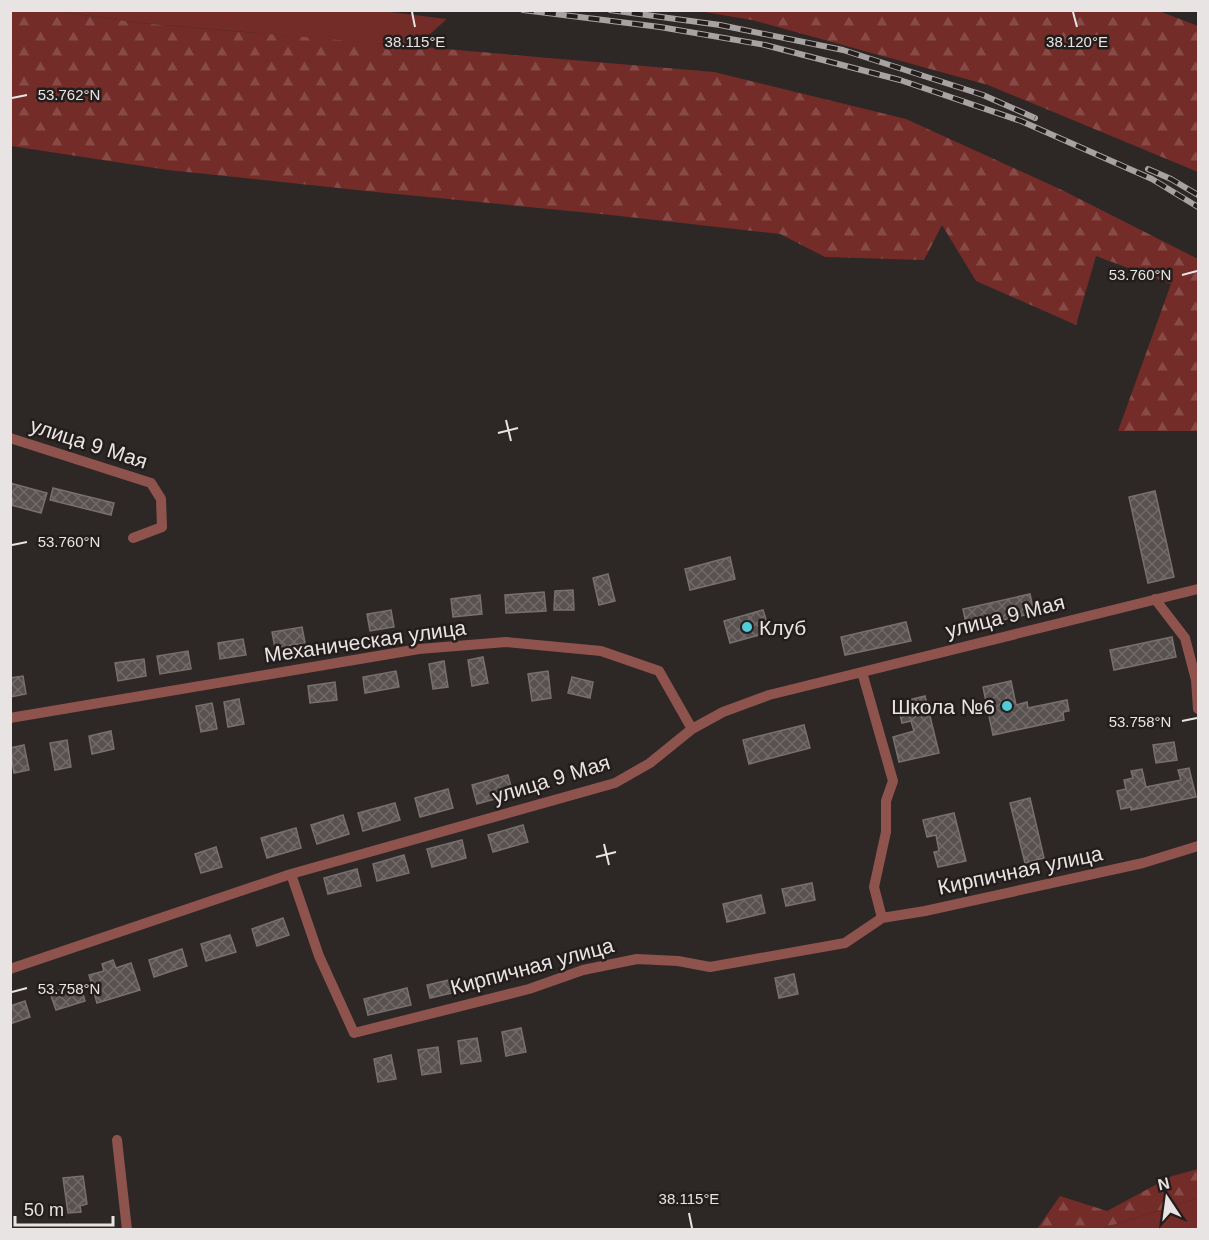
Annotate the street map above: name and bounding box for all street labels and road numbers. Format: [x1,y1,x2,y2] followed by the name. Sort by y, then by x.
[27,413,151,473] street label: улица 9 Мая
[943,590,1067,642] street label: улица 9 Мая
[263,615,468,667] street label: Механическая улица
[489,750,613,808] street label: улица 9 Мая
[935,841,1105,899] street label: Кирпичная улица
[448,933,616,999] street label: Кирпичная улица

